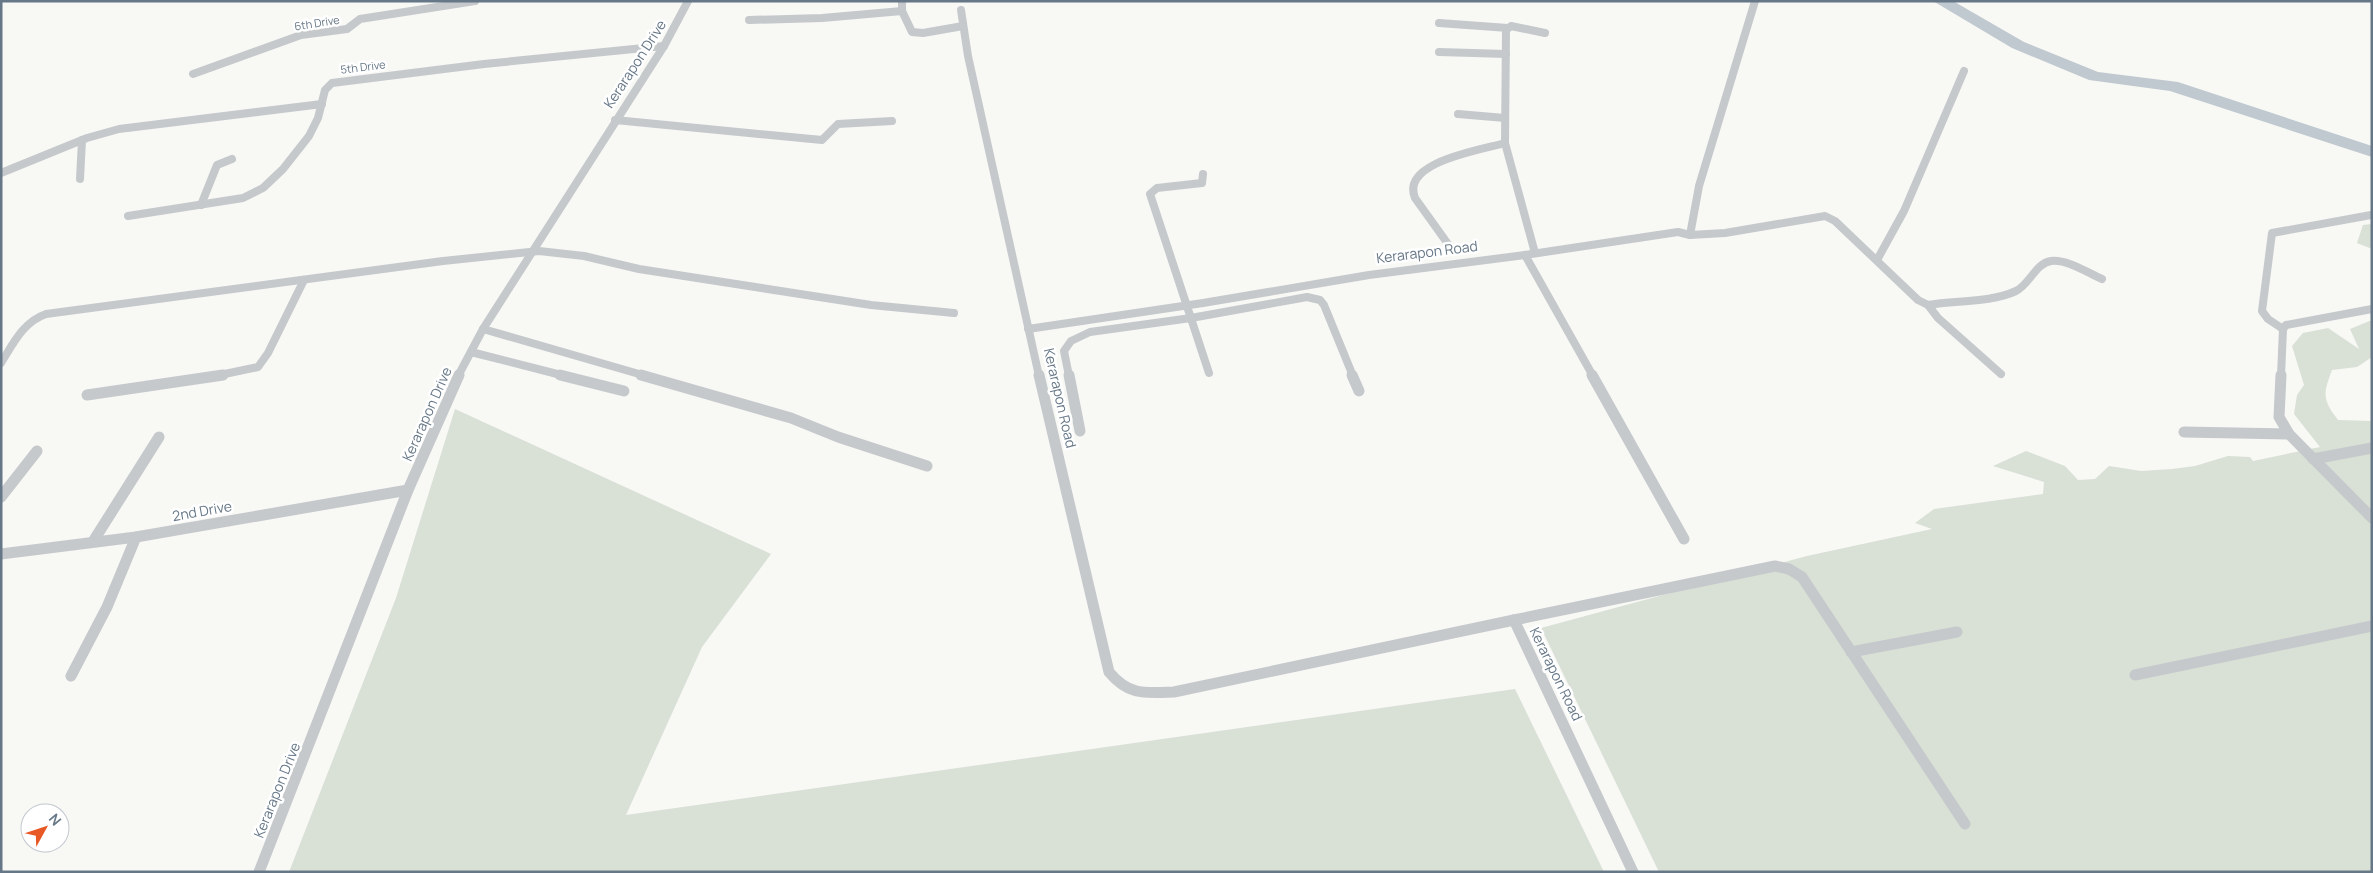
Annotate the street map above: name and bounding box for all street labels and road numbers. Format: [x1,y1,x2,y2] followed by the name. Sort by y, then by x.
[293,11,341,33] street label: 6th Drive
[599,16,670,111] street label: Kerarapon Drive
[340,56,387,77] street label: 5th Drive
[1375,236,1479,267] street label: Kerarapon Road
[1040,346,1081,450] street label: Kerarapon Road
[397,364,456,464] street label: Kerarapon Drive
[171,496,233,525] street label: 2nd Drive
[1526,624,1587,724] street label: Kerarapon Road
[249,739,304,840] street label: Kerarapon Drive

